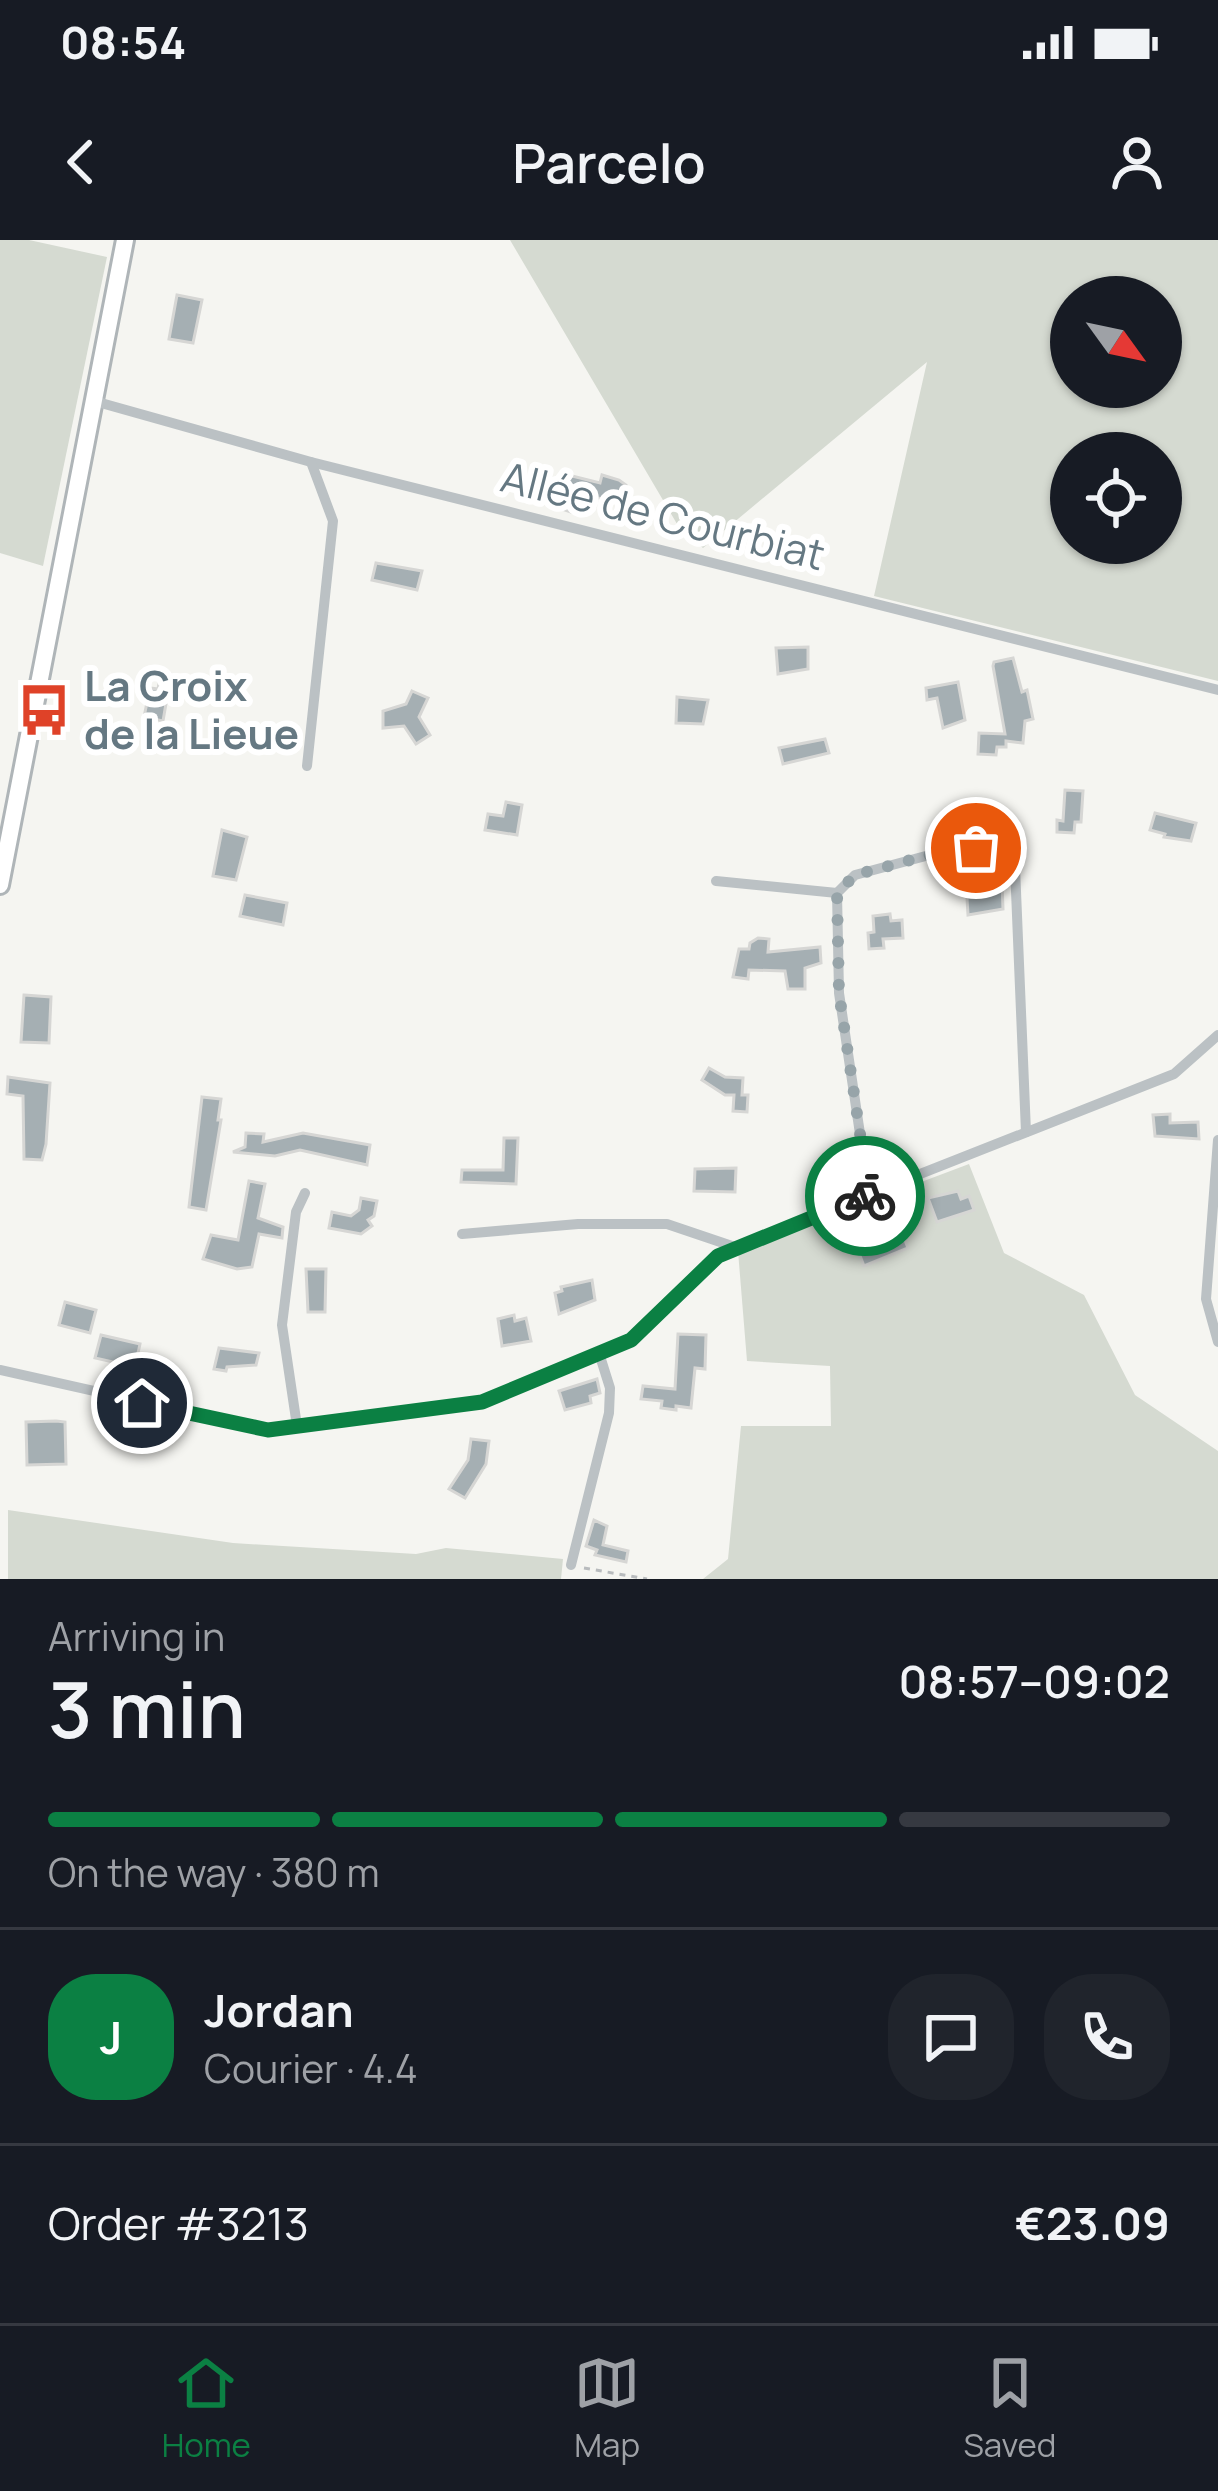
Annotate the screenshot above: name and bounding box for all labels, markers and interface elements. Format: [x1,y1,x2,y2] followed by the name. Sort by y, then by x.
[60,11,186,73] text: 08:54
[512,125,706,199] text: Parcelo
[48,129,114,195] icon: back
[1104,129,1170,195] icon: person
[1050,276,1182,408] north arrow
[1050,276,1182,564] map controls
[1050,432,1182,564] button: locate
[495,447,831,583] street label: Allée de Courbiat
[84,656,299,762] place label: La Croix de la Lieue
[15,681,73,739] bus stop icon: La Croix de la Lieue
[925,797,1027,899] pin
[943,815,1009,881] icon: bag
[805,1136,925,1256] courier
[832,1163,898,1229] icon: bike
[91,1352,193,1454] pin
[109,1370,175,1436] icon: home
[48,1609,225,1663] text: Arriving in
[899,1650,1170,1712] text: 08:57–09:02
[48,1655,246,1761] text: 3 min
[48,1845,380,1899] text: On the way · 380 m
[888,1974,1014,2100] button: chat
[1044,1974,1170,2100] button: phone
[204,1979,354,2041] text: Jordan
[100,2006,122,2068] text: J
[204,2041,418,2095] text: Courier · 4.4
[48,2192,309,2254] text: Order #3213
[1015,2192,1170,2254] text: €23.09
[162,2350,251,2467] tab: Home
[574,2350,640,2467] tab: Map
[963,2350,1056,2467] tab: Saved

